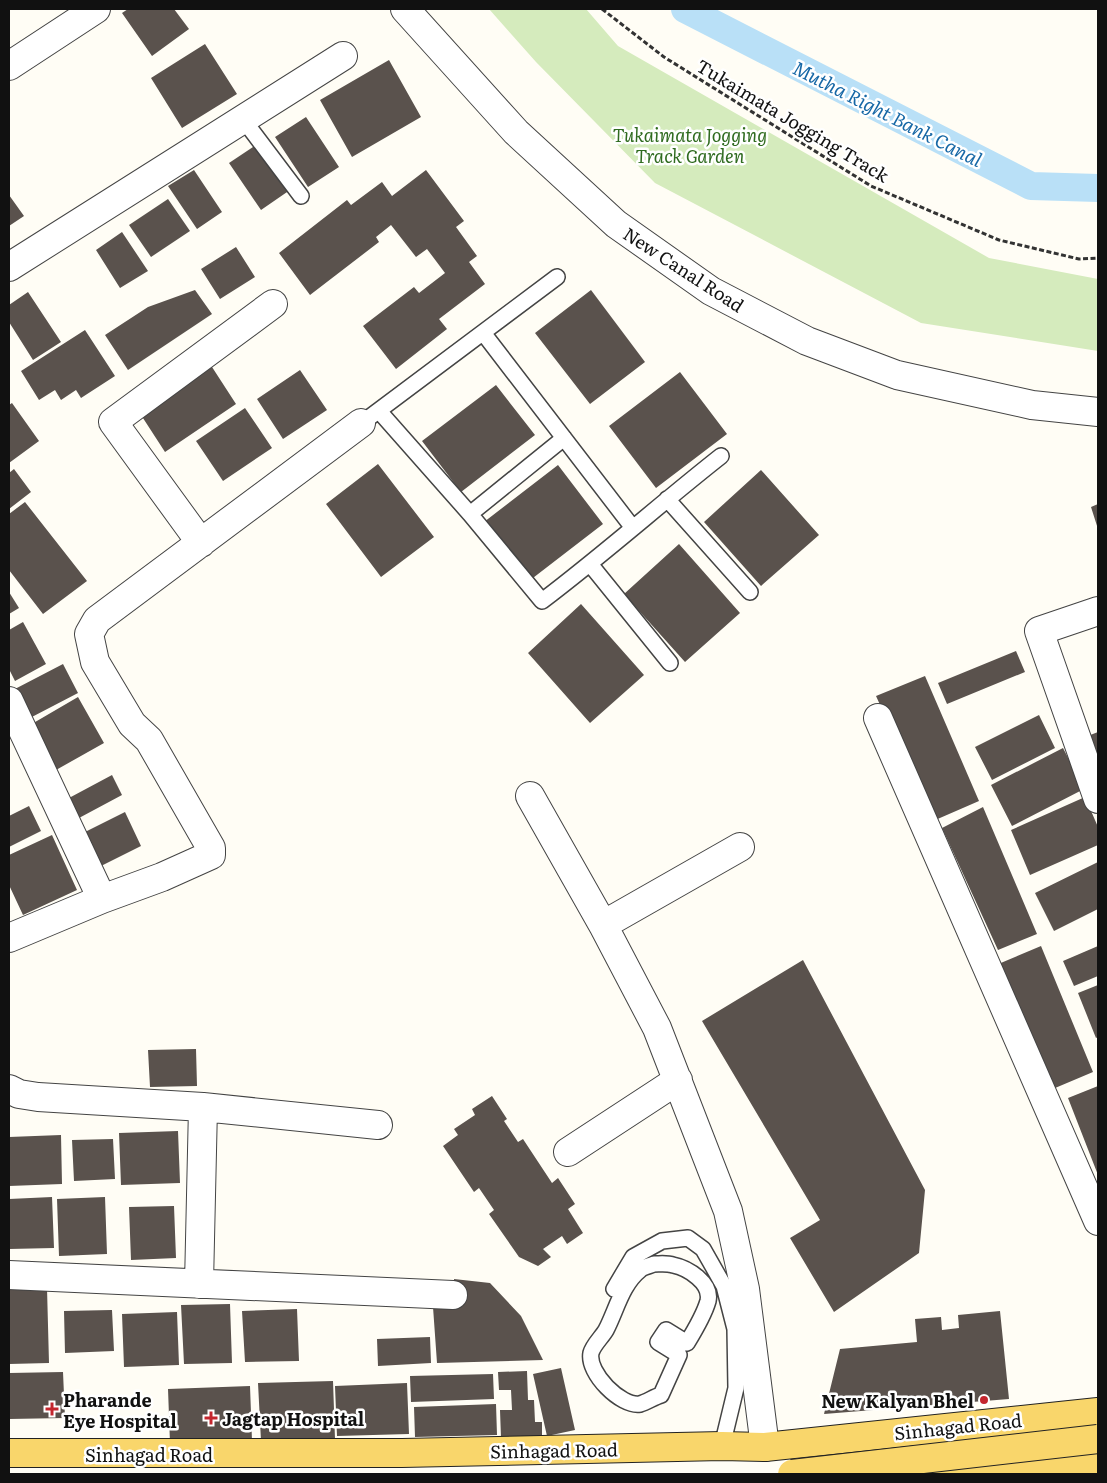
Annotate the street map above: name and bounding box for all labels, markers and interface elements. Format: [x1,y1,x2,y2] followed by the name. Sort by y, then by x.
[692,52,895,189] street label: Tukaimata Jogging Track
[789,53,988,173] water label: Mutha Right Bank Canal
[613,121,767,169] park label: Tukaimata Jogging Track Garden
[618,220,750,318] street label: New Canal Road
[63,1386,177,1434] place label: Pharande Eye Hospital
[821,1387,974,1414] place label: New Kalyan Bhel
[978,1394,990,1406] marker: New Kalyan Bhel
[45,1402,59,1416] marker: Pharande Eye Hospital
[222,1405,365,1432] place label: Jagtap Hospital
[893,1406,1023,1446] street label: Sinhagad Road
[204,1411,218,1425] marker: Jagtap Hospital
[490,1435,618,1465] street label: Sinhagad Road
[85,1441,213,1468] street label: Sinhagad Road

